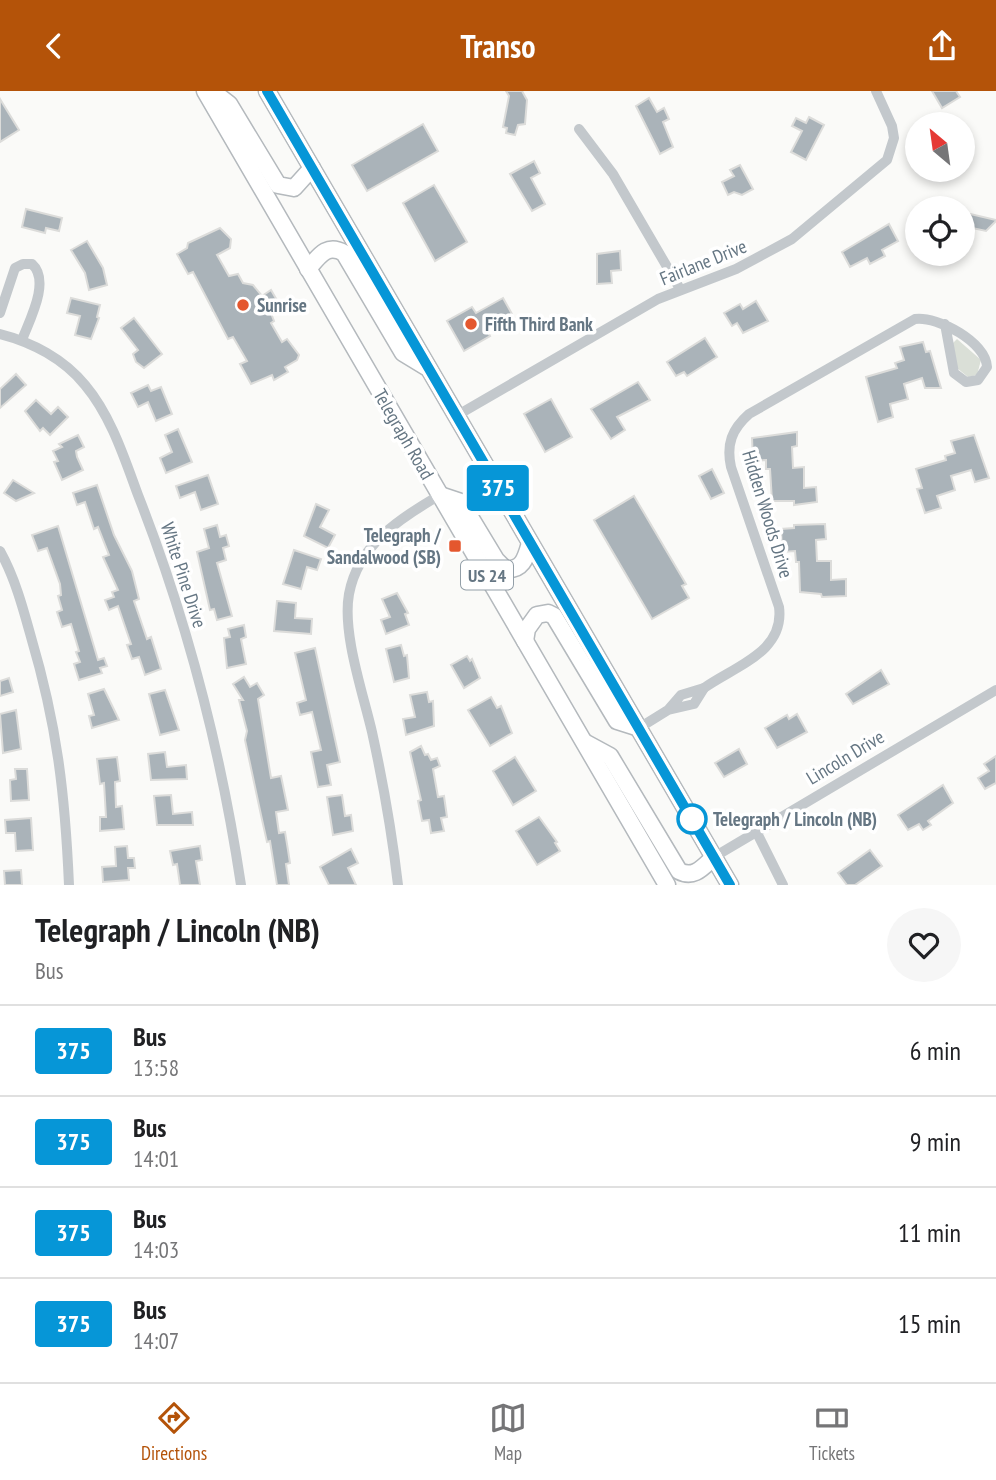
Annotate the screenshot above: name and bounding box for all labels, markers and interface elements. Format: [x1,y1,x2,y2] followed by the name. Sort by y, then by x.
[461,25,535,67] text: Transo
[35,27,73,65] icon: back
[923,27,961,65] icon: share
[905,112,975,182] north arrow
[905,112,975,266] map controls
[905,196,975,266] button: locate
[656,234,750,290] street label: Fairlane Drive
[257,293,307,317] place label: Sunrise
[235,297,251,313] marker: Sunrise
[485,312,593,336] place label: Fifth Third Bank
[463,316,479,332] marker: Fifth Third Bank
[368,384,440,484] street label: Telegraph Road
[737,447,799,581] street label: Hidden Woods Drive
[458,465,538,511] line badge: 375
[481,472,515,503] text: 375
[156,519,212,631] street label: White Pine Drive
[327,523,441,569] place label: Telegraph / Sandalwood (SB)
[447,538,463,554] marker: Telegraph / Sandalwood (SB)
[461,561,513,589] road number: US 24
[802,724,888,790] street label: Lincoln Drive
[677,804,707,834] marker: Telegraph / Lincoln (NB)
[713,807,877,831] place label: Telegraph / Lincoln (NB)
[35,908,320,951] text: Telegraph / Lincoln (NB)
[887,908,961,982] button: heart
[35,956,64,985] text: Bus
[133,1020,166,1053] text: Bus
[910,1034,961,1067] text: 6 min
[56,1035,91,1066] text: 375
[133,1053,179,1082] text: 13:58
[133,1111,166,1144] text: Bus
[910,1125,961,1158] text: 9 min
[56,1126,91,1157] text: 375
[133,1144,179,1173] text: 14:01
[133,1202,166,1235] text: Bus
[898,1216,961,1249] text: 11 min
[56,1217,91,1248] text: 375
[133,1235,179,1264] text: 14:03
[133,1293,166,1326] text: Bus
[898,1307,961,1340] text: 15 min
[56,1308,91,1339] text: 375
[133,1326,179,1355] text: 14:07
[141,1399,207,1465] tab: Directions
[489,1399,527,1465] tab: Map
[809,1399,855,1465] tab: Tickets

